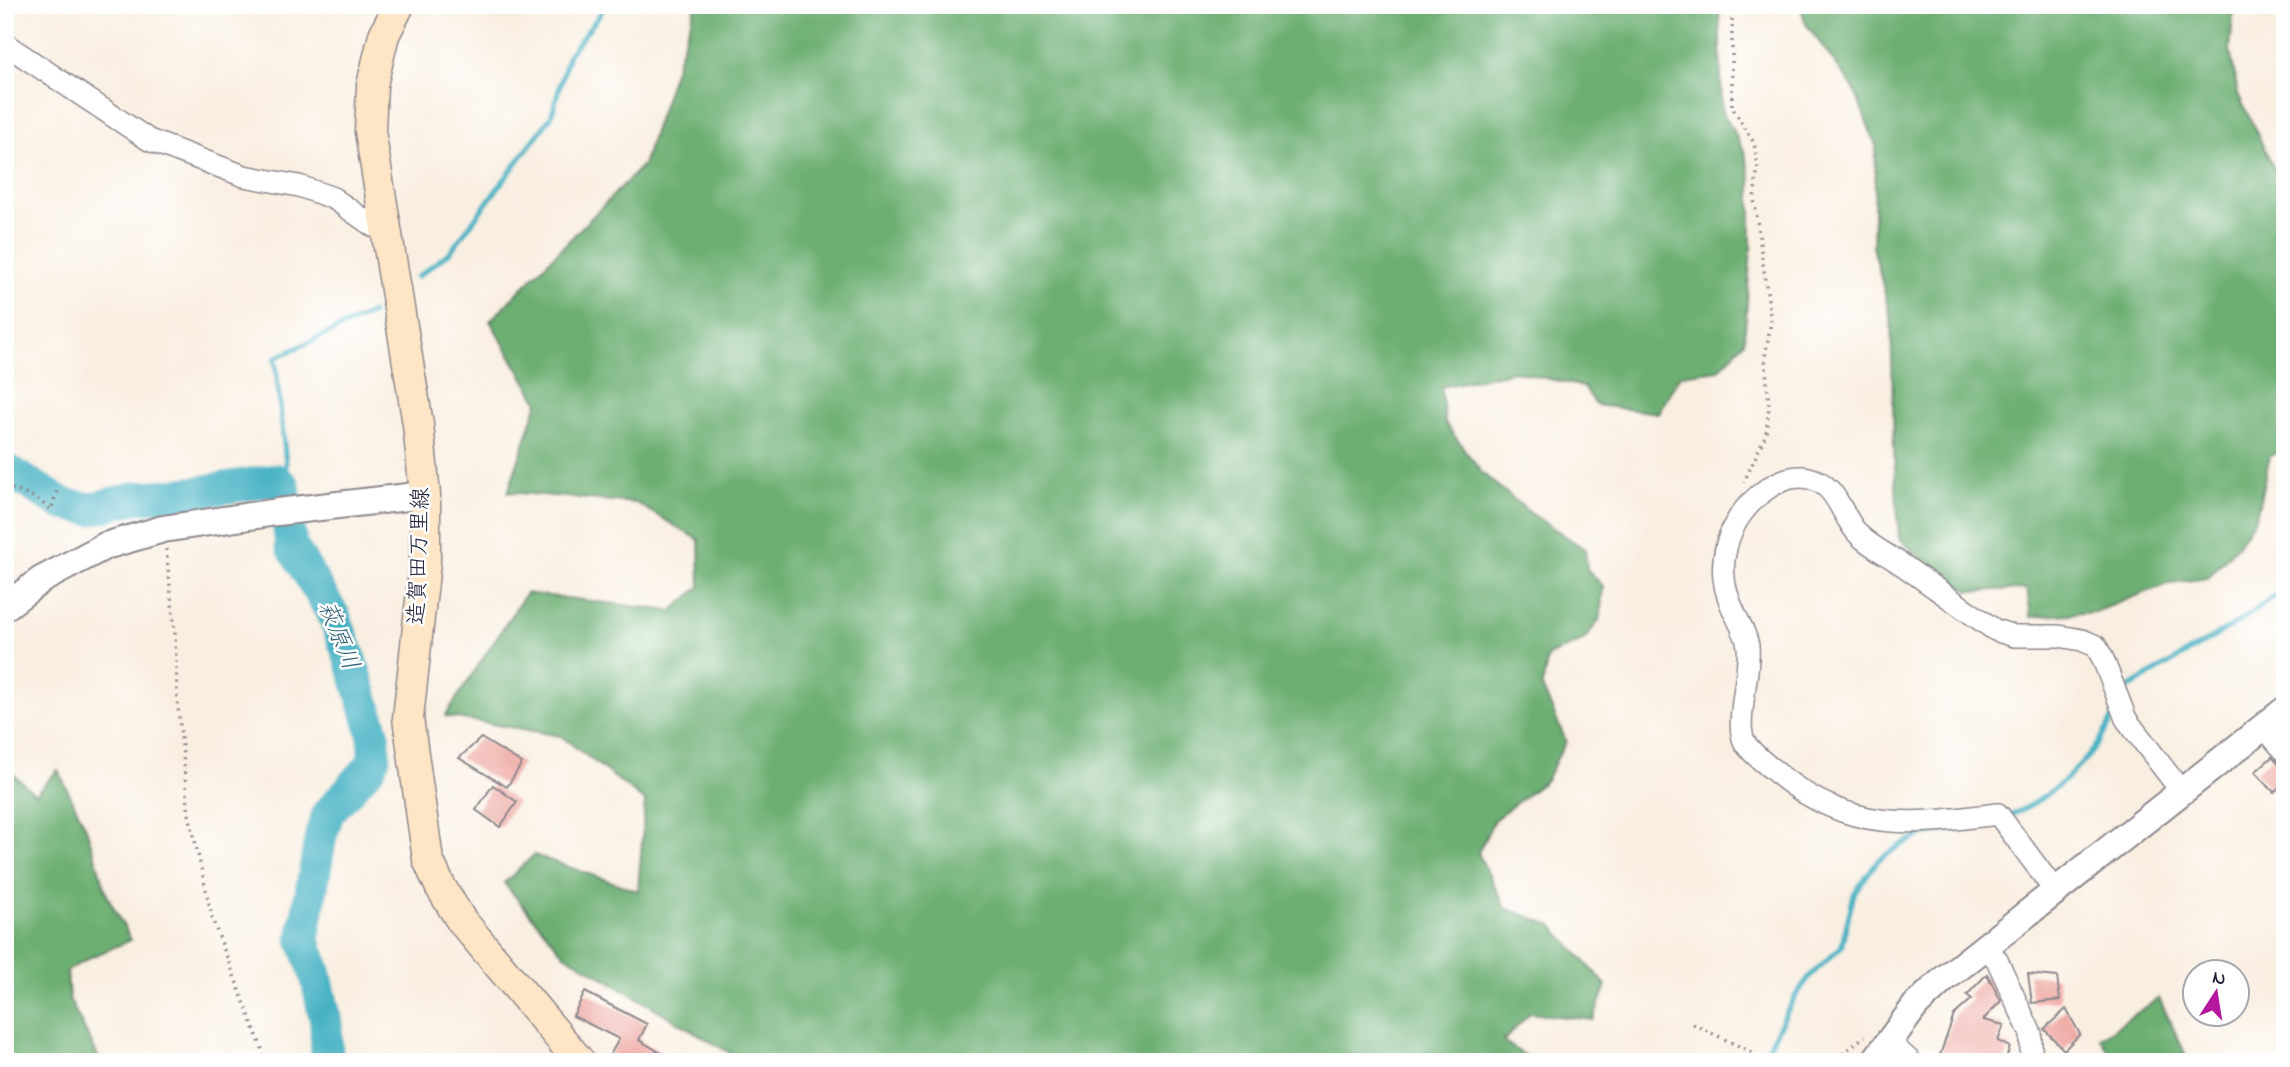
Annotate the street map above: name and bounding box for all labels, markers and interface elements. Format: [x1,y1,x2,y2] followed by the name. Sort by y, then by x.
[401,486,439,626] street label: 造賀田万里線
[307,596,367,676] water label: 萩原川
[2182,958,2252,1028] north arrow
[2210,964,2228,993] text: N

